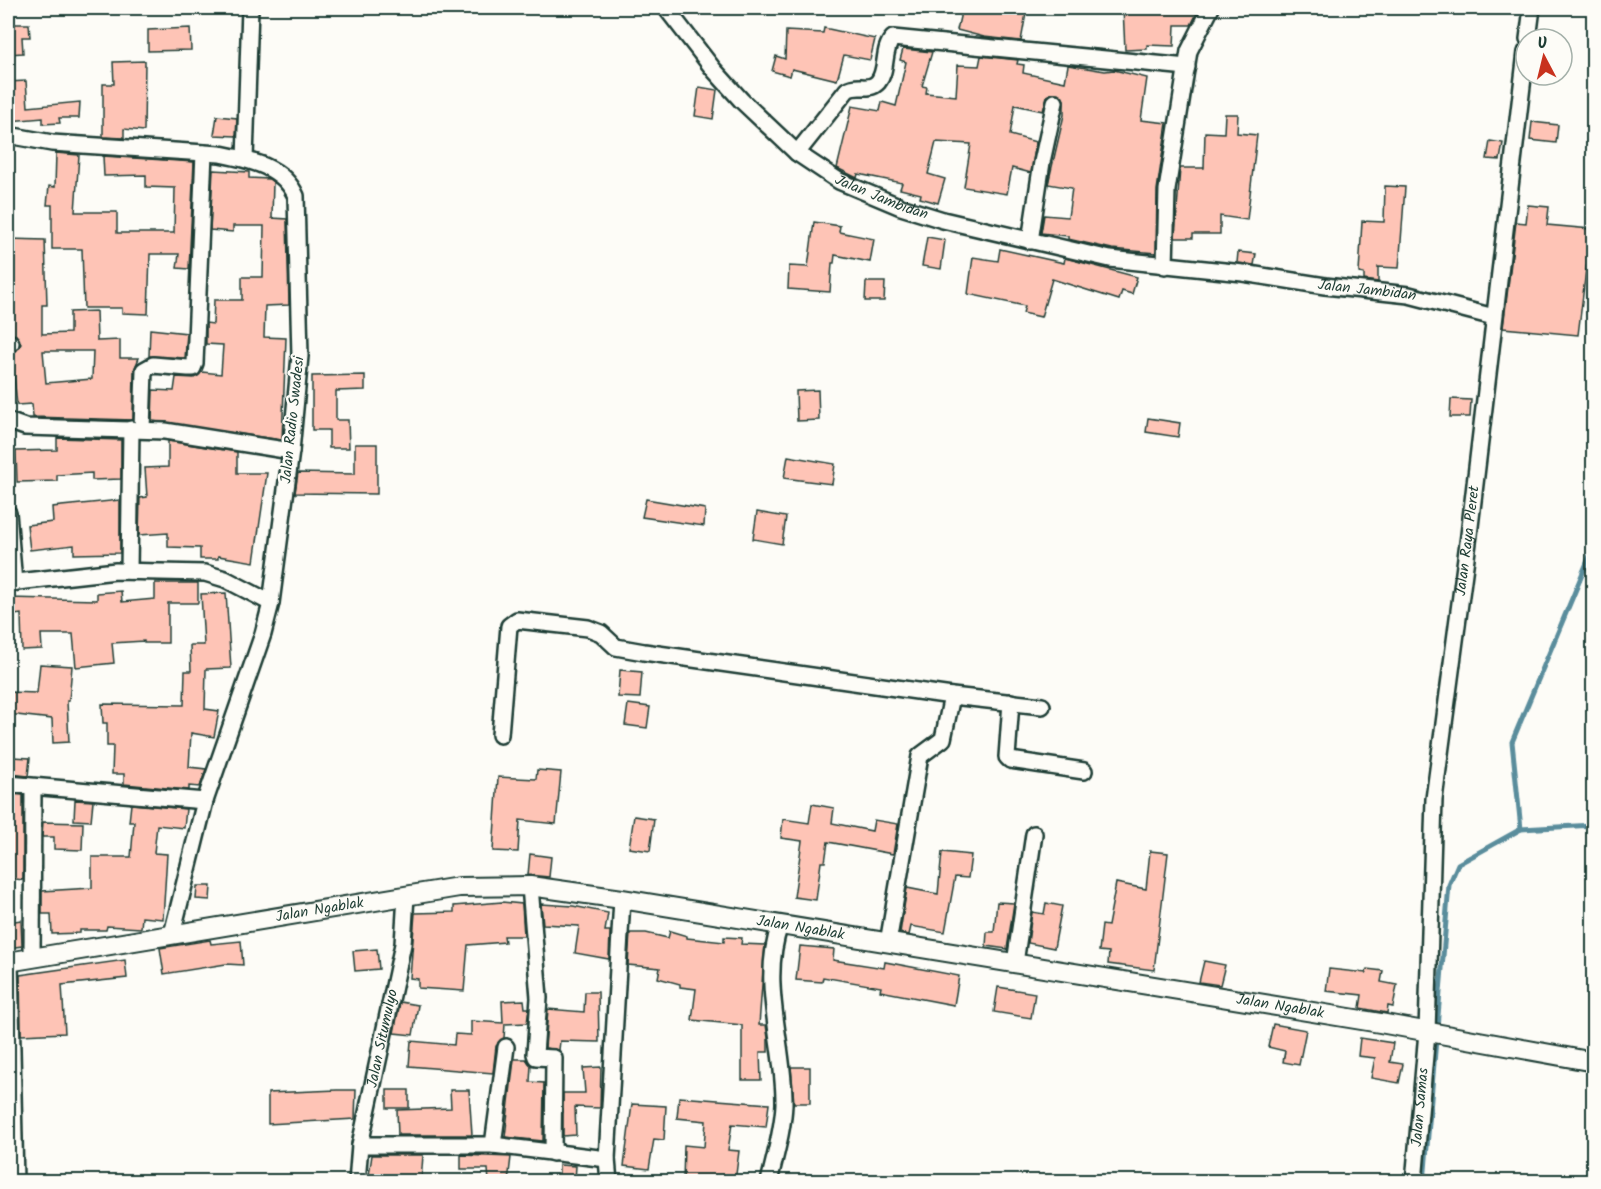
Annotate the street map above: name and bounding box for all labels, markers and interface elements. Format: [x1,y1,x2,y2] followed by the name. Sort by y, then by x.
[1514,27,1574,87] north arrow
[1536,31,1549,57] text: U
[829,169,931,227] street label: Jalan Jambidan
[1316,273,1419,308] street label: Jalan Jambidan
[274,354,312,485] street label: Jalan Radio Swadesi
[1449,484,1487,597] street label: Jalan Raya Pleret
[274,891,366,929] street label: Jalan Ngablak
[755,909,847,947] street label: Jalan Ngablak
[361,987,405,1090] street label: Jalan Situmulyo
[1234,988,1327,1026] street label: Jalan Ngablak
[1405,1066,1436,1148] street label: Jalan Samas

